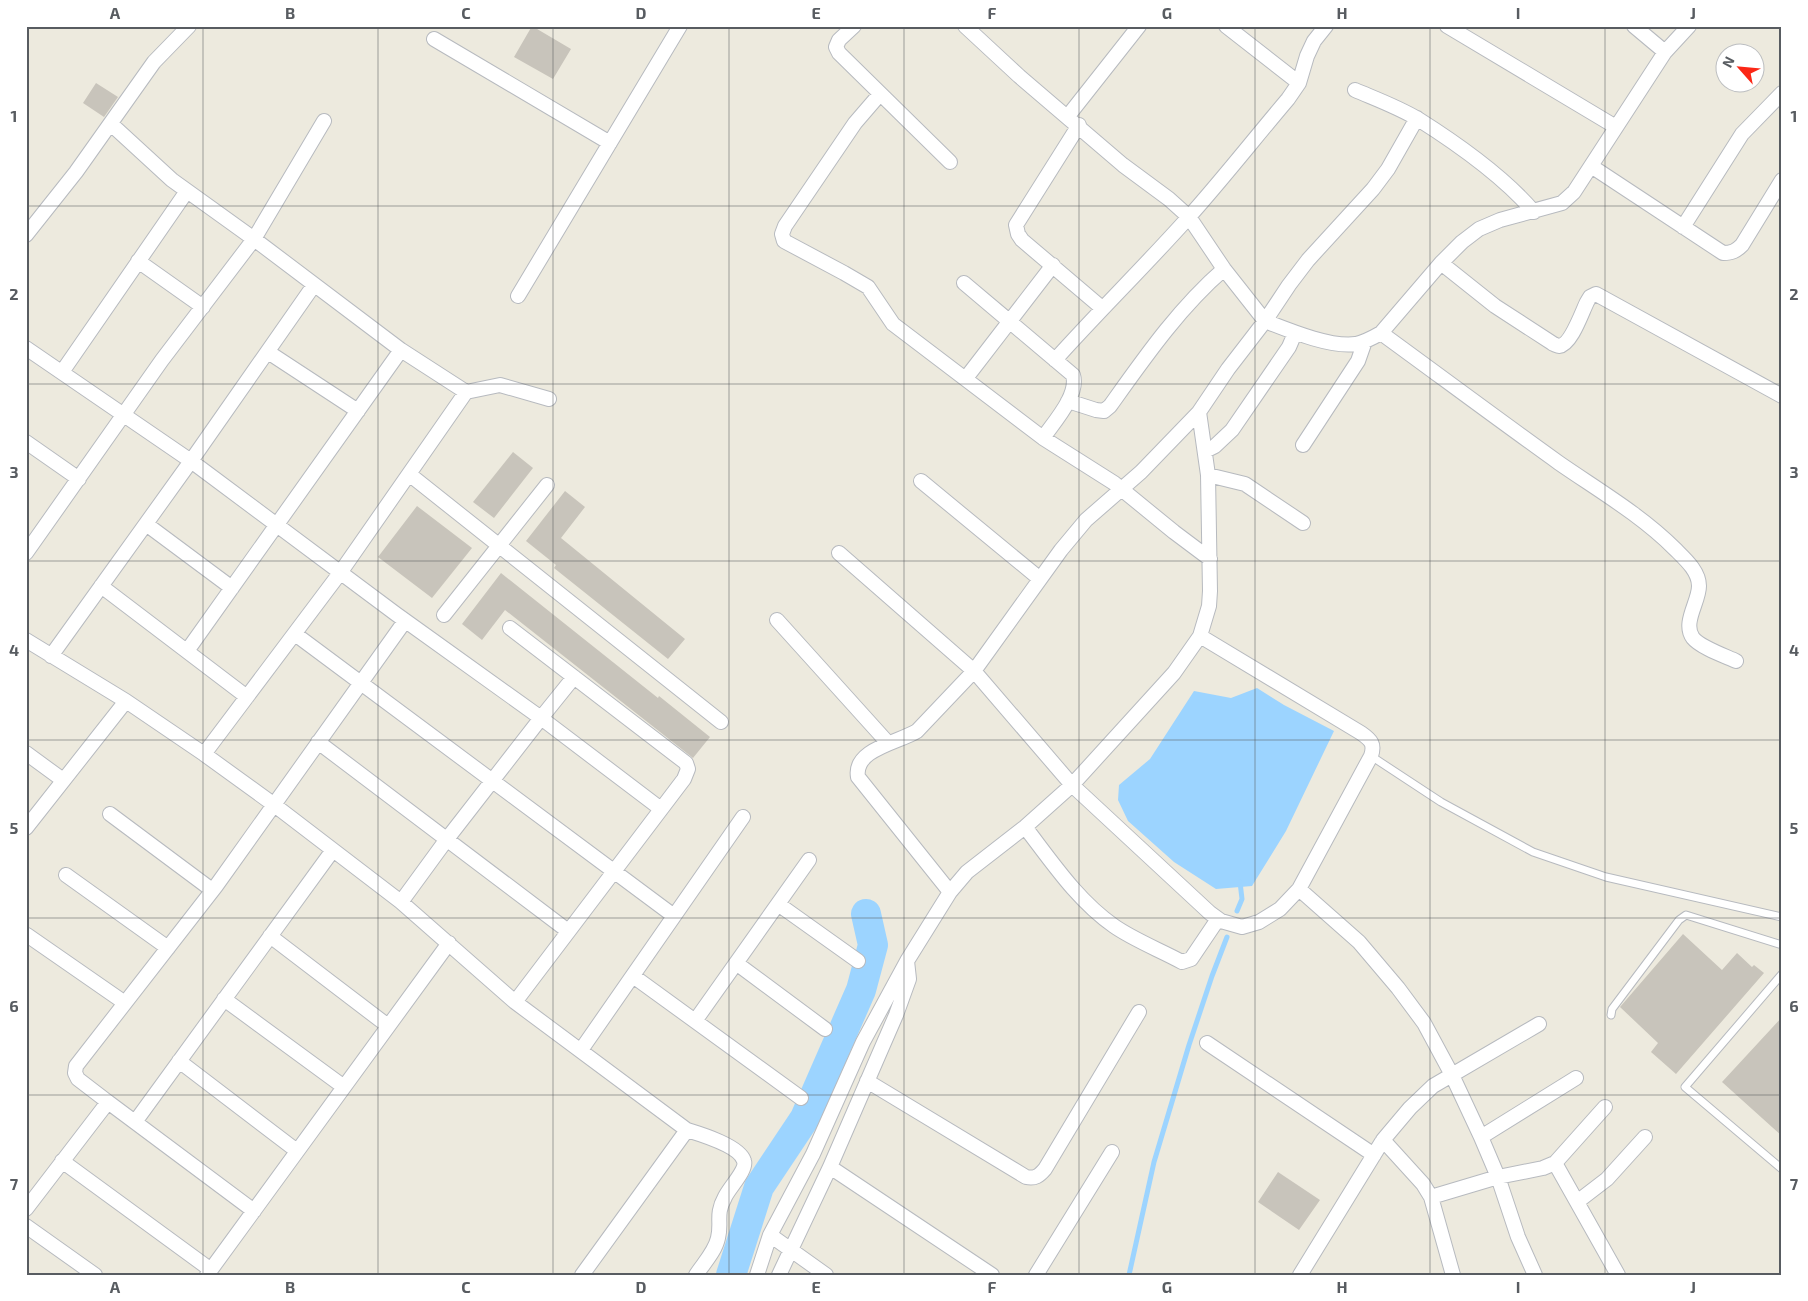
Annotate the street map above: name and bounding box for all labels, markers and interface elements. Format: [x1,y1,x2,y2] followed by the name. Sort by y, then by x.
[110,3,121,22] text: A
[285,3,295,22] text: B
[461,3,471,22] text: C
[636,3,647,22] text: D
[811,3,821,22] text: E
[988,3,997,22] text: F
[1162,3,1172,22] text: G
[1336,3,1348,22] text: H
[1516,3,1520,22] text: I
[1690,3,1696,22] text: J
[1716,42,1766,92] north arrow
[1718,54,1738,70] text: N
[11,106,17,125] text: 1
[1791,106,1797,125] text: 1
[9,284,19,303] text: 2
[1789,284,1799,303] text: 2
[9,462,19,481] text: 3
[1789,462,1799,481] text: 3
[9,640,19,659] text: 4
[1789,640,1799,659] text: 4
[10,818,19,837] text: 5
[1790,818,1799,837] text: 5
[9,996,19,1015] text: 6
[1789,996,1799,1015] text: 6
[10,1174,19,1193] text: 7
[1790,1174,1799,1193] text: 7
[110,1277,121,1296] text: A
[285,1277,295,1296] text: B
[461,1277,471,1296] text: C
[636,1277,647,1296] text: D
[811,1277,821,1296] text: E
[988,1277,997,1296] text: F
[1162,1277,1172,1296] text: G
[1336,1277,1348,1296] text: H
[1516,1277,1520,1296] text: I
[1690,1277,1696,1296] text: J

